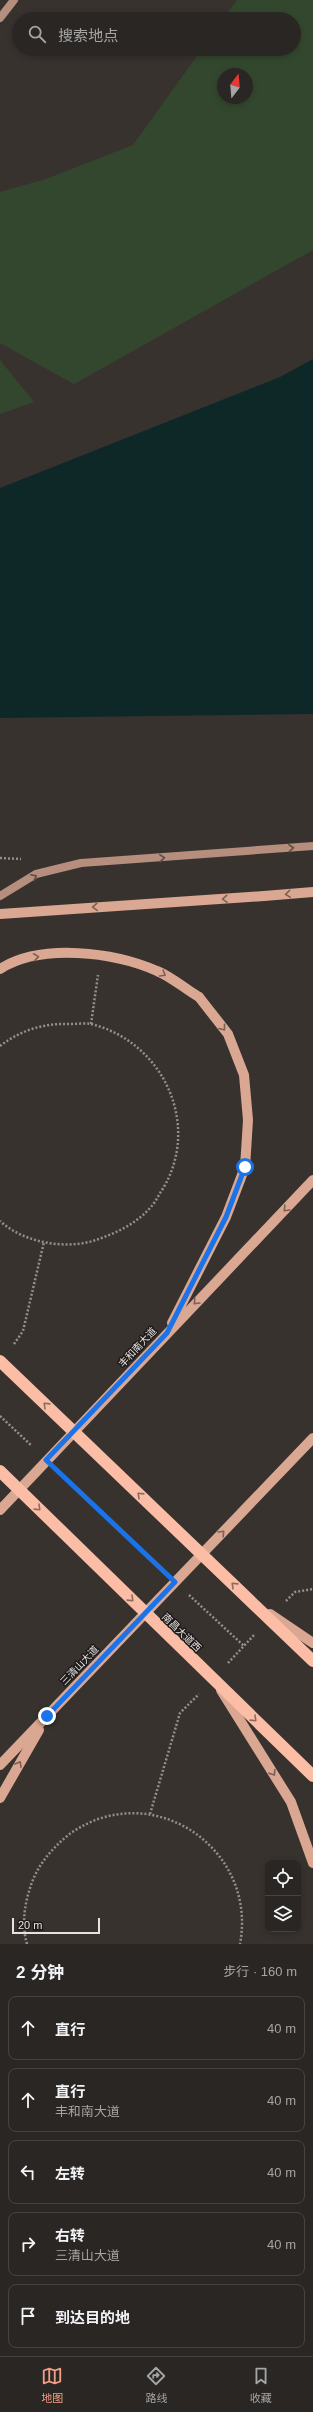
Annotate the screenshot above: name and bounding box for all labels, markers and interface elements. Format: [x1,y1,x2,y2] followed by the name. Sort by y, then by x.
[12,12,301,56] search box
[26,23,48,45] icon: search
[58,27,118,44] text: 搜索地点
[217,68,253,104] north arrow
[288,843,294,852] one-way arrow
[159,854,165,863] one-way arrow
[30,874,37,882] one-way arrow
[285,889,291,898] one-way arrow
[222,894,228,903] one-way arrow
[92,903,98,912] one-way arrow
[33,953,39,962] one-way arrow
[158,969,165,976] one-way arrow
[218,1023,225,1030] one-way arrow
[236,1158,254,1176] route start
[283,1204,291,1212] one-way arrow
[193,1297,201,1305] one-way arrow
[116,1325,158,1369] street label: 丰和南大道
[43,1403,51,1410] one-way arrow
[137,1492,145,1500] one-way arrow
[33,1503,41,1511] one-way arrow
[217,1530,224,1538] one-way arrow
[231,1582,239,1590] one-way arrow
[126,1594,134,1602] one-way arrow
[160,1611,203,1654] street label: 南昌大道西
[58,1644,101,1687] street label: 三清山大道
[38,1707,56,1725] route end
[249,1714,257,1722] one-way arrow
[15,1761,22,1768] one-way arrow
[268,1769,275,1776] one-way arrow
[265,1860,301,1932] map controls
[265,1860,301,1896] button: locate
[265,1896,301,1932] button: layers
[12,1916,100,1935] scale bar
[18,1919,42,1931] text: 20 m
[16,1963,64,1982] text: 2 分钟
[223,1964,297,1979] text: 步行 · 160 m
[17,2017,39,2039] icon: ahead
[55,2021,85,2038] text: 直行
[267,2021,296,2036] text: 40 m
[55,2083,85,2100] text: 直行
[17,2089,39,2111] icon: ahead
[267,2093,296,2108] text: 40 m
[55,2104,120,2119] text: 丰和南大道
[17,2161,39,2183] icon: left
[55,2165,85,2182] text: 左转
[267,2165,296,2180] text: 40 m
[55,2227,85,2244] text: 右转
[17,2233,39,2255] icon: right
[267,2237,296,2252] text: 40 m
[55,2248,120,2263] text: 三清山大道
[17,2305,39,2327] icon: arrive
[55,2309,130,2326] text: 到达目的地
[41,2365,63,2405] tab: 地图
[145,2365,167,2405] tab: 路线
[250,2365,272,2405] tab: 收藏

